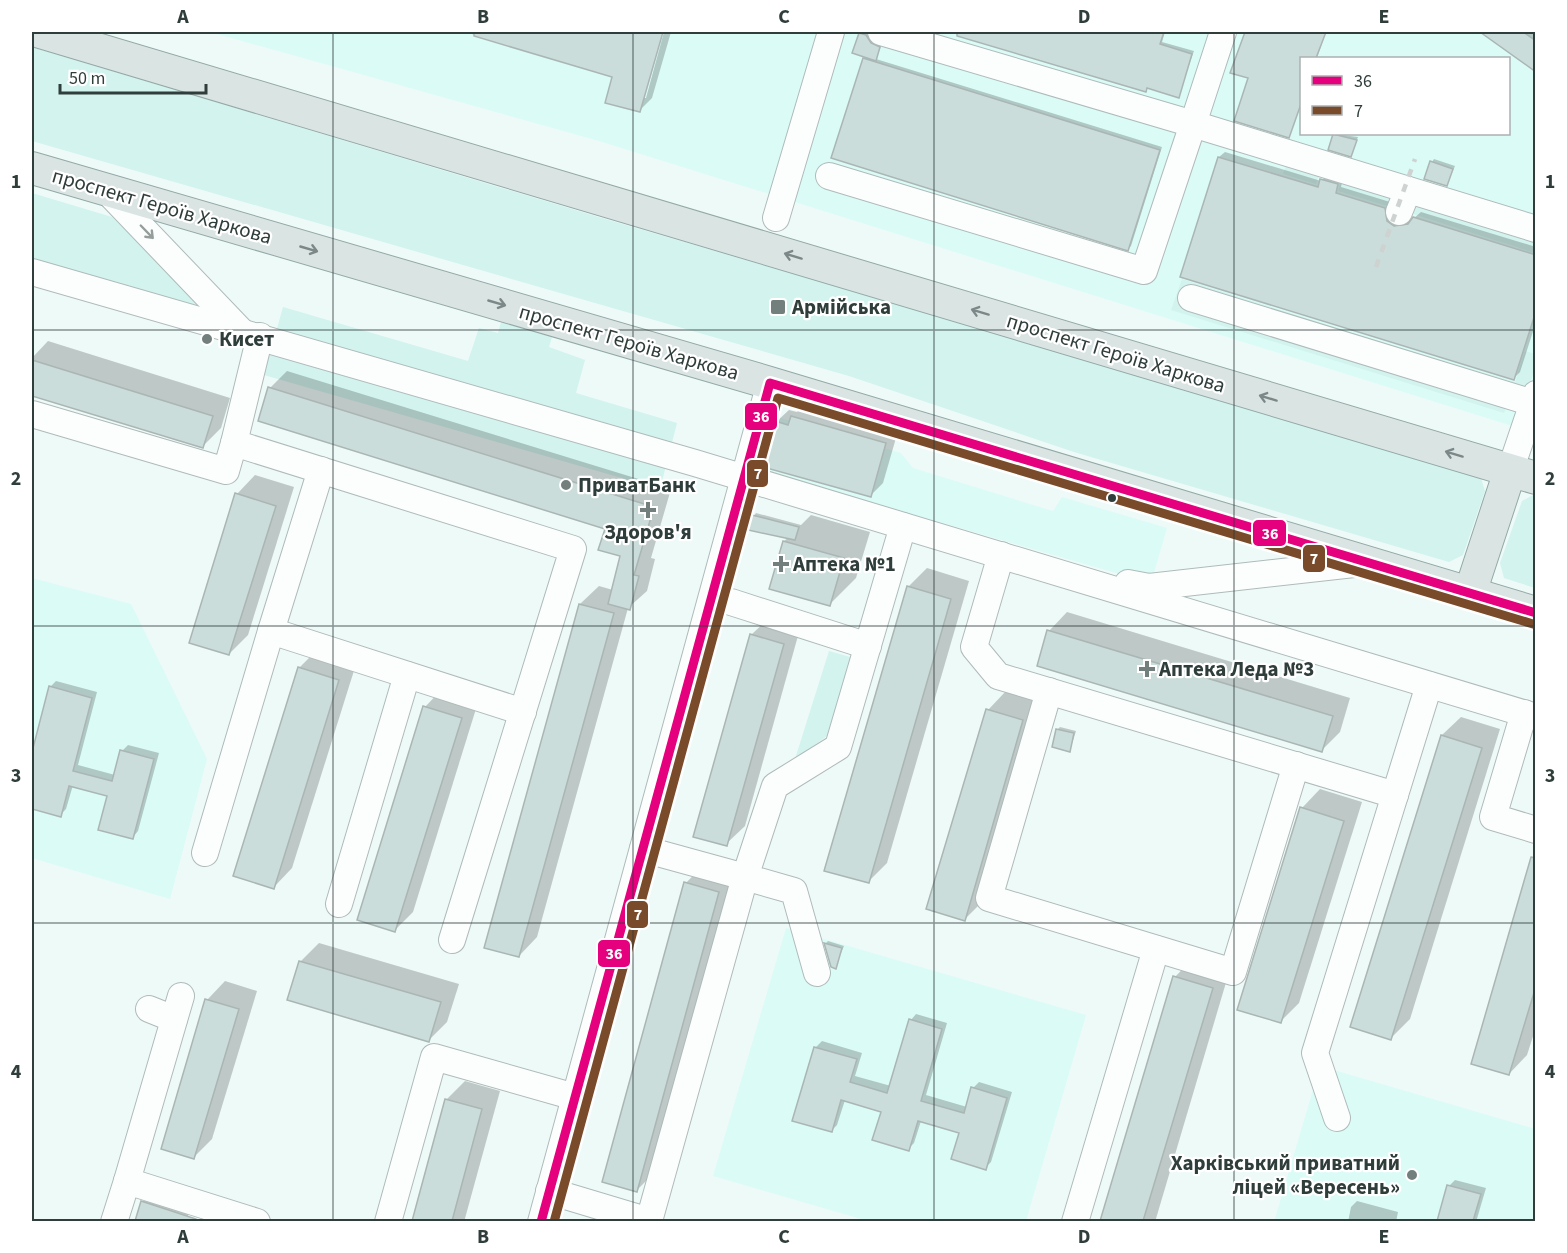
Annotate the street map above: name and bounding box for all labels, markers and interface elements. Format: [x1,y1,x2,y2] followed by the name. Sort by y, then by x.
[176,3,189,31] text: A
[477,3,489,31] text: B
[778,3,790,31] text: C
[1078,3,1090,31] text: D
[1379,3,1389,31] text: E
[60,57,206,95] scale bar
[1300,57,1510,135] legend
[69,66,105,91] text: 50 m
[1354,69,1372,94] text: 36
[1354,99,1363,124] text: 7
[49,160,275,252] street label: проспект Героїв Харкова
[11,168,21,196] text: 1
[1545,168,1555,196] text: 1
[140,224,155,239] one-way arrow
[299,244,318,255] one-way arrow
[784,250,803,261] one-way arrow
[791,292,891,322] place label: Армійська
[516,296,742,388] street label: проспект Героїв Харкова
[487,298,506,309] one-way arrow
[769,298,787,316] marker: Армійська
[1003,305,1229,401] street label: проспект Героїв Харкова
[971,306,990,317] one-way arrow
[219,324,274,354] place label: Кисет
[200,332,214,346] marker: Кисет
[1259,392,1278,403] one-way arrow
[744,402,778,431] line badge: 36
[753,406,769,428] text: 36
[1445,448,1464,459] one-way arrow
[746,459,769,488] line badge: 7
[754,463,762,485] text: 7
[11,465,21,493] text: 2
[1545,465,1555,493] text: 2
[578,470,696,500] place label: ПриватБанк
[559,478,573,492] marker: ПриватБанк
[1106,492,1118,504] unlabelled marker
[641,503,655,517] marker: Здоров'я
[604,517,692,547] place label: Здоров'я
[1252,519,1287,547] line badge: 36
[1262,523,1278,545] text: 36
[1302,544,1326,573] line badge: 7
[1310,548,1318,570] text: 7
[792,549,896,579] place label: Аптека №1
[774,557,788,571] marker: Аптека №1
[1158,654,1314,684] place label: Аптека Леда №3
[1140,662,1154,676] marker: Аптека Леда №3
[11,762,21,790] text: 3
[1545,762,1555,790] text: 3
[626,900,649,929] line badge: 7
[634,904,642,926] text: 7
[597,939,631,968] line badge: 36
[606,943,622,965] text: 36
[11,1058,22,1086] text: 4
[1545,1058,1556,1086] text: 4
[1171,1148,1400,1202] place label: Харківський приватний ліцей «Вересень»
[1405,1168,1419,1182] marker: Харківський приватний ліцей «Вересень»
[176,1223,189,1251] text: A
[477,1223,489,1251] text: B
[778,1223,790,1251] text: C
[1078,1223,1090,1251] text: D
[1379,1223,1389,1251] text: E

